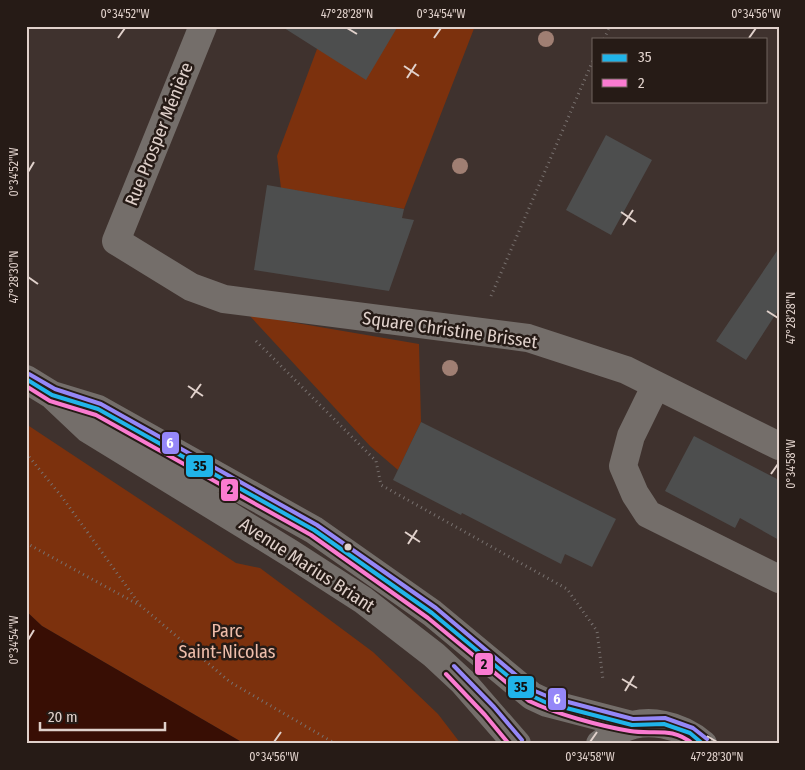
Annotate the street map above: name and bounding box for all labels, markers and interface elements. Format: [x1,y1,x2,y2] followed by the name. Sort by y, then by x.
[100,7,150,21] text: 0°34'52"W
[321,7,373,21] text: 47°28'28"N
[416,7,466,21] text: 0°34'54"W
[731,7,781,21] text: 0°34'56"W
[592,38,768,102] legend
[638,48,652,66] text: 35
[120,59,198,209] street label: Rue Prosper Ménière
[638,74,645,92] text: 2
[7,147,21,197] text: 0°34'52"W
[7,250,21,304] text: 47°28'30"N
[784,292,798,344] text: 47°28'28"N
[361,307,539,353] street label: Square Christine Brisset
[161,431,180,455] line badge: 6
[166,435,174,452] text: 6
[784,439,798,489] text: 0°34'58"W
[185,454,214,478] line badge: 35
[192,458,207,475] text: 35
[220,478,239,502] line badge: 2
[226,481,234,498] text: 2
[235,513,379,617] street label: Avenue Marius Briant
[343,542,353,552] unlabelled marker
[7,615,21,665] text: 0°34'54"W
[179,620,276,663] park label: Parc Saint-Nicolas
[474,652,494,676] line badge: 2
[480,656,488,673] text: 2
[507,675,535,699] line badge: 35
[513,679,528,696] text: 35
[547,687,567,711] line badge: 6
[553,691,561,708] text: 6
[40,700,165,732] scale bar
[48,708,78,726] text: 20 m
[249,750,299,764] text: 0°34'56"W
[565,750,615,764] text: 0°34'58"W
[690,750,744,764] text: 47°28'30"N

